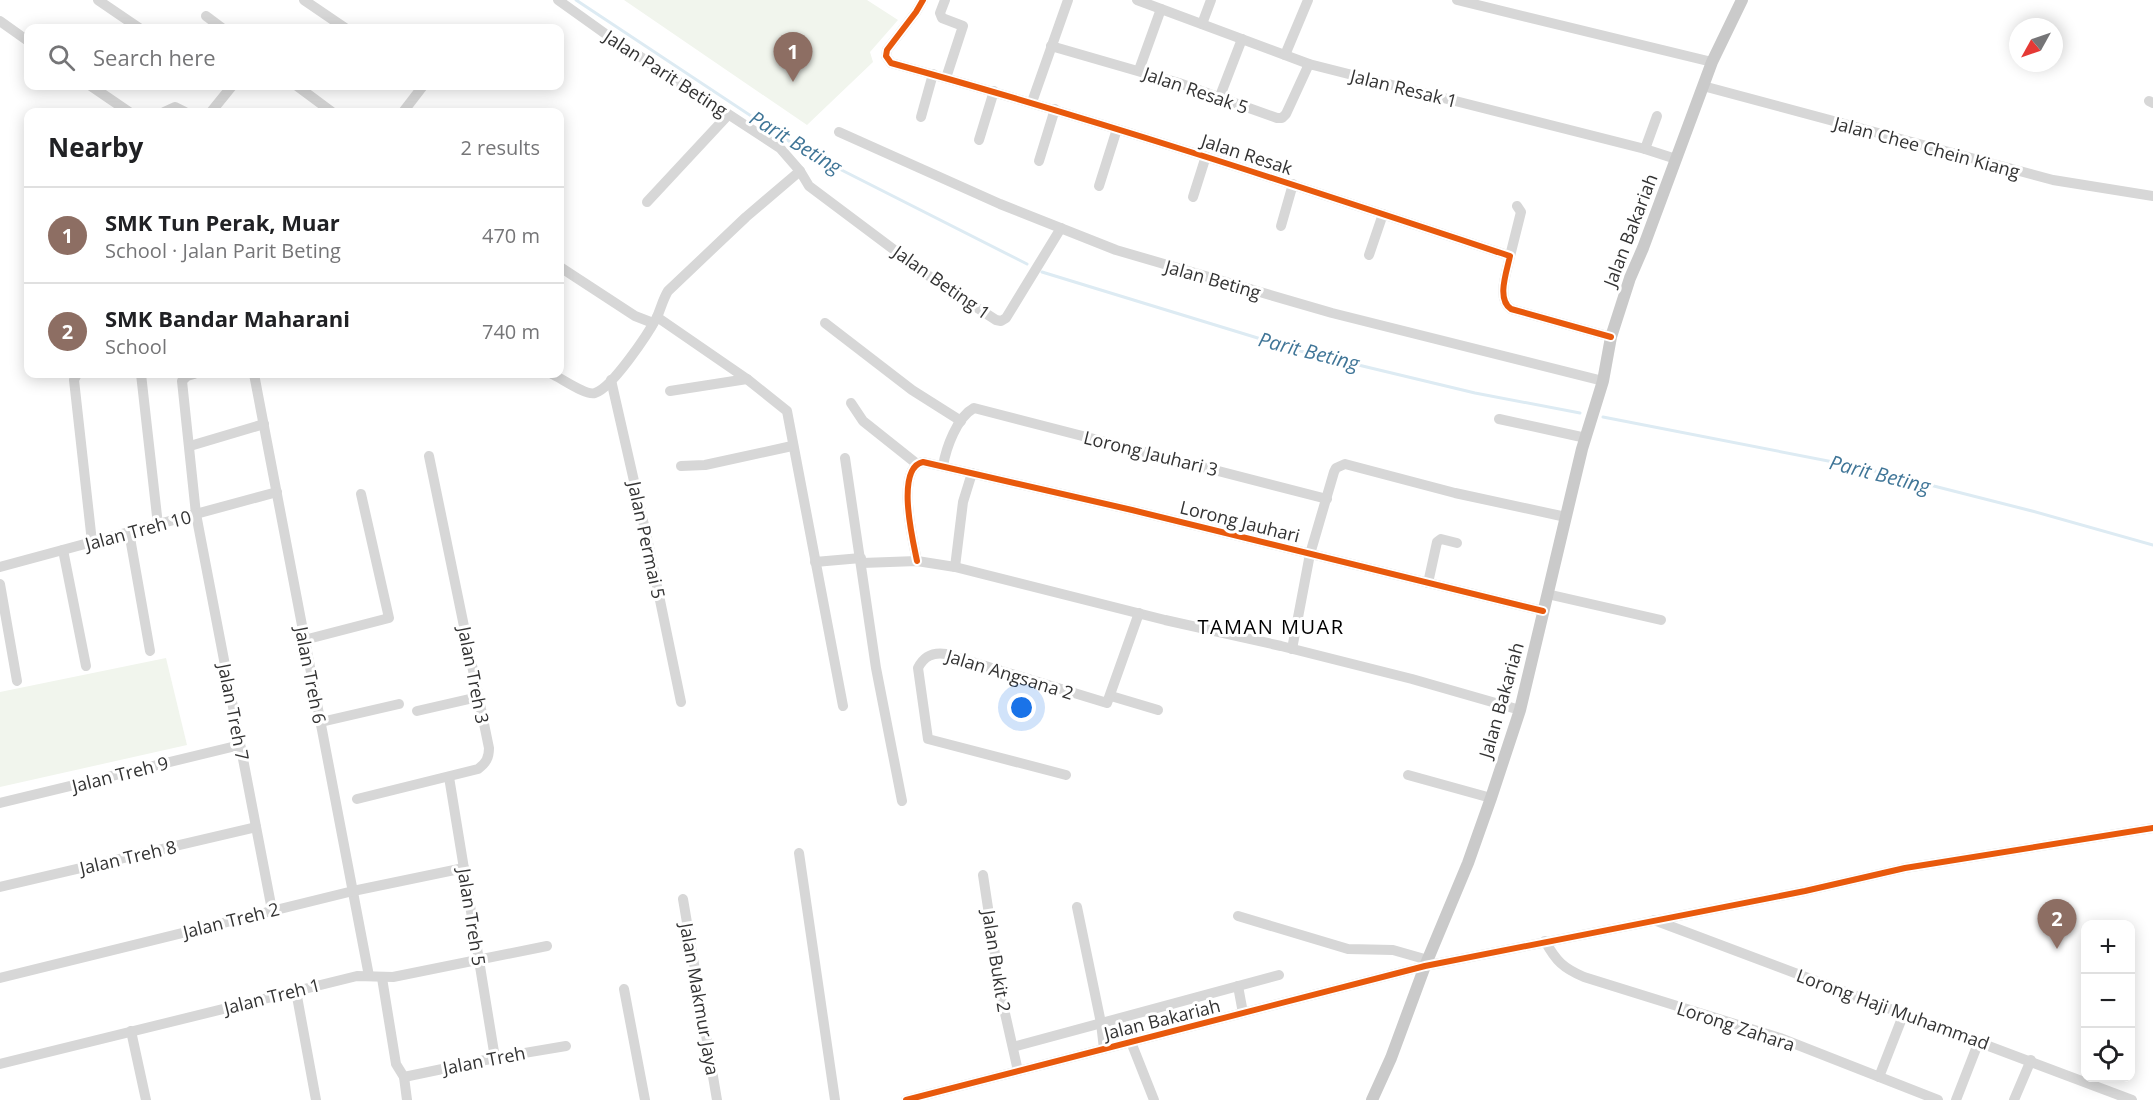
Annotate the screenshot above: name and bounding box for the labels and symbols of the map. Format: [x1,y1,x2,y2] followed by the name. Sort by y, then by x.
[2009,18,2063,72] north arrow
[598,23,732,122] street label: Jalan Parit Beting
[774,32,812,82] pin: 1
[1139,60,1252,119] street label: Jalan Resak 5
[1346,63,1460,113] street label: Jalan Resak 1
[745,104,848,180] water label: Parit Beting
[1829,110,2023,183] street label: Jalan Chee Chein Kiang
[1197,127,1296,180] street label: Jalan Resak
[1597,170,1663,292] street label: Jalan Bakariah
[887,238,995,324] street label: Jalan Beting 1
[1160,253,1264,304] street label: Jalan Beting
[1256,325,1363,377] water label: Parit Beting
[1081,425,1221,481] street label: Lorong Jauhari 3
[1827,448,1934,500] water label: Parit Beting
[622,477,671,601] street label: Jalan Permai 5
[1178,495,1302,547] street label: Lorong Jauhari
[80,504,194,556] street label: Jalan Treh 10
[1197,613,1345,640] district label: TAMAN MUAR
[289,622,332,726] street label: Jalan Treh 6
[452,622,495,726] street label: Jalan Treh 3
[1472,639,1529,762] street label: Jalan Bakariah
[942,643,1077,705] street label: Jalan Angsana 2
[212,659,255,763] street label: Jalan Treh 7
[1007,693,1036,722] your location
[67,750,171,798] street label: Jalan Treh 9
[75,834,179,880] street label: Jalan Treh 8
[452,865,492,968] street label: Jalan Treh 5
[178,896,282,944] street label: Jalan Treh 2
[2038,900,2076,949] pin: 2
[977,906,1017,1014] street label: Jalan Bukit 2
[674,919,725,1077] street label: Jalan Makmur Jaya
[1793,963,1993,1055] street label: Lorong Haji Muhammad
[219,972,323,1020] street label: Jalan Treh 1
[1099,993,1223,1046] street label: Jalan Bakariah
[1674,996,1798,1056] street label: Lorong Zahara
[439,1040,527,1080] street label: Jalan Treh

